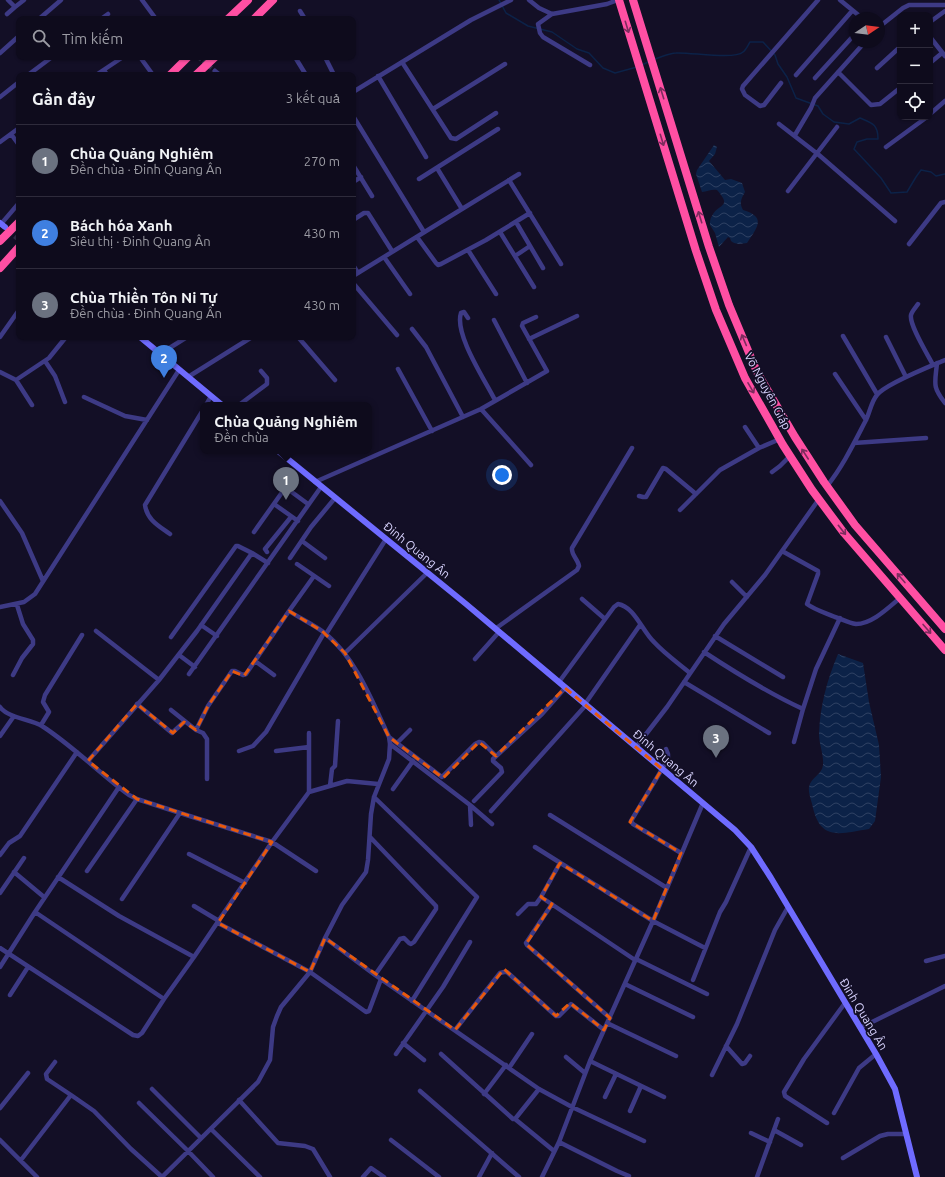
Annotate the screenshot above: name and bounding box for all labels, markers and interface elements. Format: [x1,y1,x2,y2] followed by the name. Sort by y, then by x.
[849,12,885,48] north arrow
[897,12,933,120] map controls
[897,12,933,48] button: +
[16,16,356,60] search box
[624,20,631,33] one-way arrow
[30,27,52,49] icon: search
[62,30,123,47] text: Tìm kiếm
[897,48,933,84] button: −
[897,84,933,120] button: locate
[658,87,665,100] one-way arrow
[32,89,95,108] text: Gần đây
[286,91,340,105] text: 3 kết quả
[659,134,666,147] one-way arrow
[70,145,213,162] text: Chùa Quảng Nghiêm
[41,154,49,168] text: 1
[304,154,340,168] text: 270 m
[70,162,222,176] text: Đền chùa · Đinh Quang Ân
[696,211,703,224] one-way arrow
[70,217,173,234] text: Bách hóa Xanh
[41,226,49,240] text: 2
[304,226,340,240] text: 430 m
[70,234,211,248] text: Siêu thị · Đinh Quang Ân
[70,289,217,306] text: Chùa Thiền Tôn Ni Tự
[41,298,49,312] text: 3
[304,298,340,312] text: 430 m
[70,306,222,320] text: Đền chùa · Đinh Quang Ân
[739,334,747,346] one-way arrow
[151,345,177,378] pin: 2
[742,350,794,432] street label: Võ Nguyên Giáp
[748,382,755,394] one-way arrow
[200,402,372,454] popup
[214,413,358,430] text: Chùa Quảng Nghiêm
[214,430,269,444] text: Đền chùa
[801,448,809,460] one-way arrow
[492,465,512,485] your location
[273,467,299,500] pin: 1
[381,519,453,581] street label: Đinh Quang Ân
[838,525,847,536] one-way arrow
[897,573,906,583] one-way arrow
[922,624,932,634] one-way arrow
[703,725,729,758] pin: 3
[631,727,701,789] street label: Đinh Quang Ân
[837,976,891,1052] street label: Đinh Quang Ân

